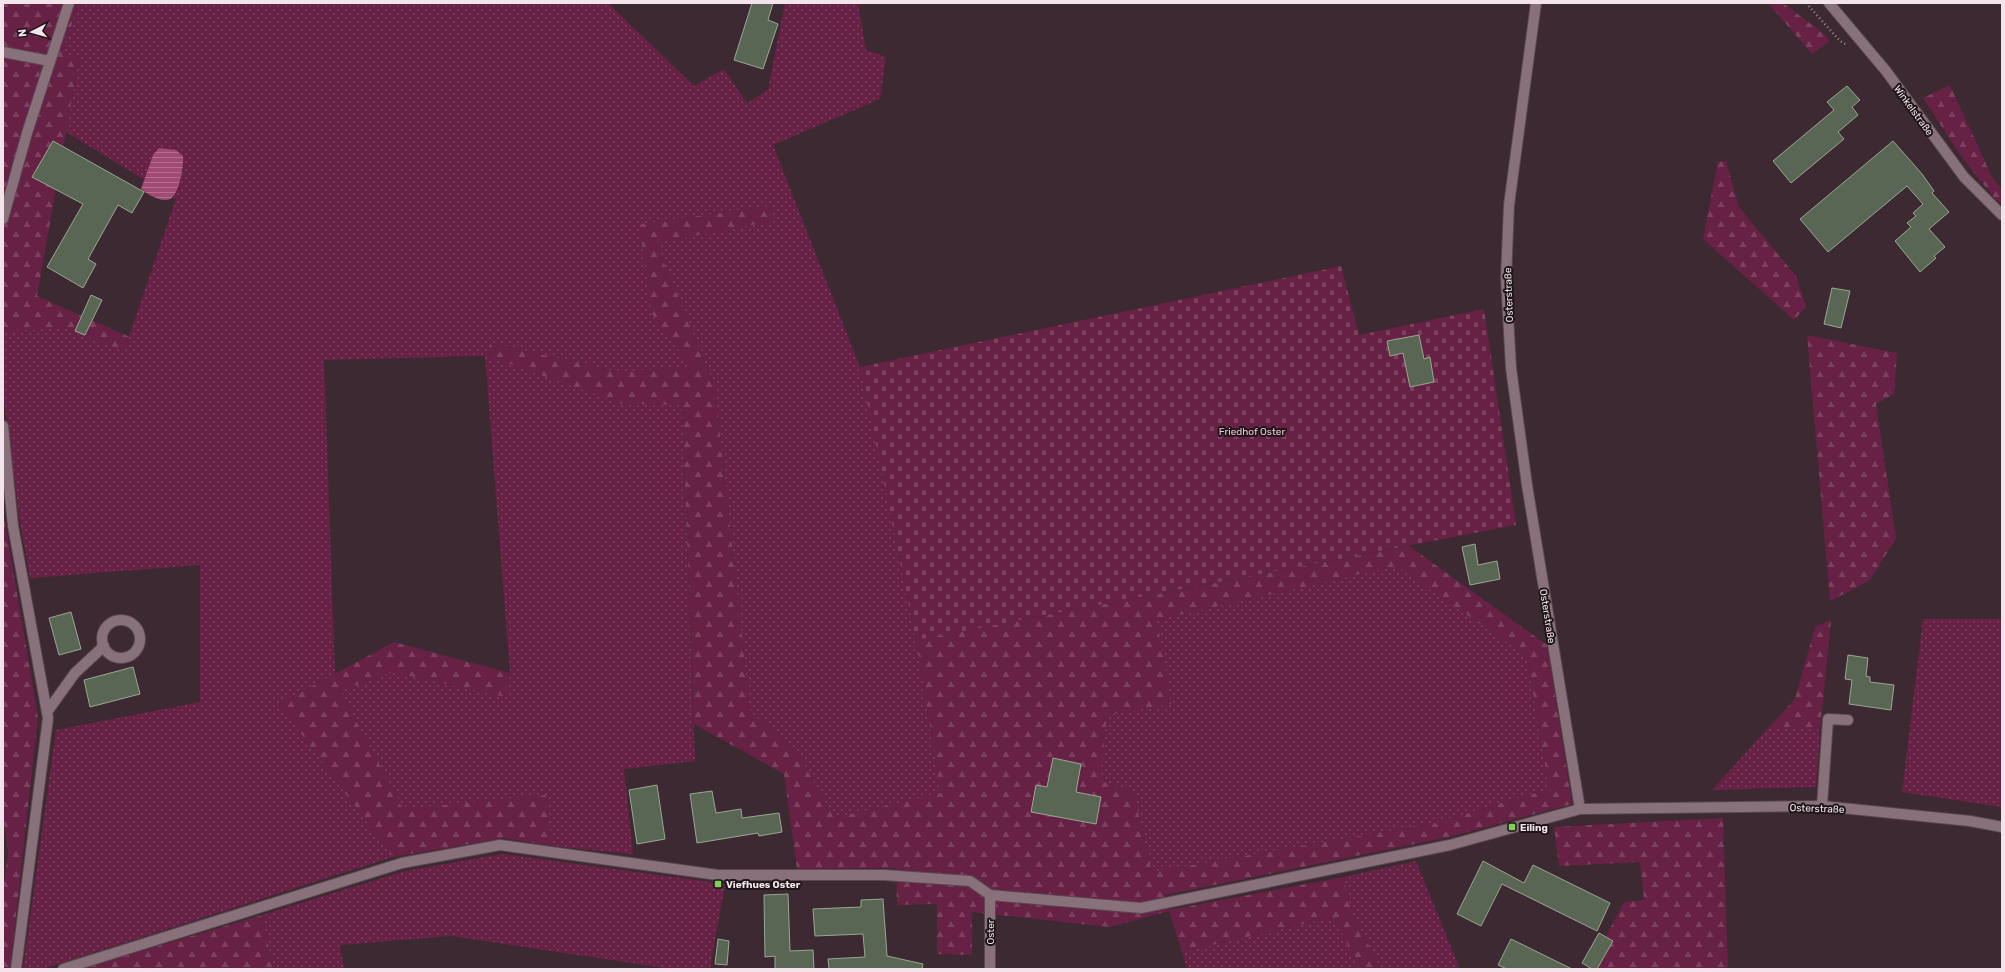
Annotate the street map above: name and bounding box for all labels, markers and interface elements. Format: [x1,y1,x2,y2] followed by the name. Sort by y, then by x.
[12,12,52,52] north arrow
[16,28,29,38] text: N
[1891,83,1936,138] street label: Winkelstraße
[1502,267,1516,323] street label: Osterstraße
[1219,426,1285,438] park label: Friedhof Oster
[1537,588,1557,645] street label: Osterstraße
[1789,802,1845,816] street label: Osterstraße
[1507,822,1517,832] marker: Eiling
[1520,822,1548,834] place label: Eiling
[713,879,723,889] marker: Viefhues Oster
[726,879,801,891] place label: Viefhues Oster
[985,919,997,945] street label: Oster

